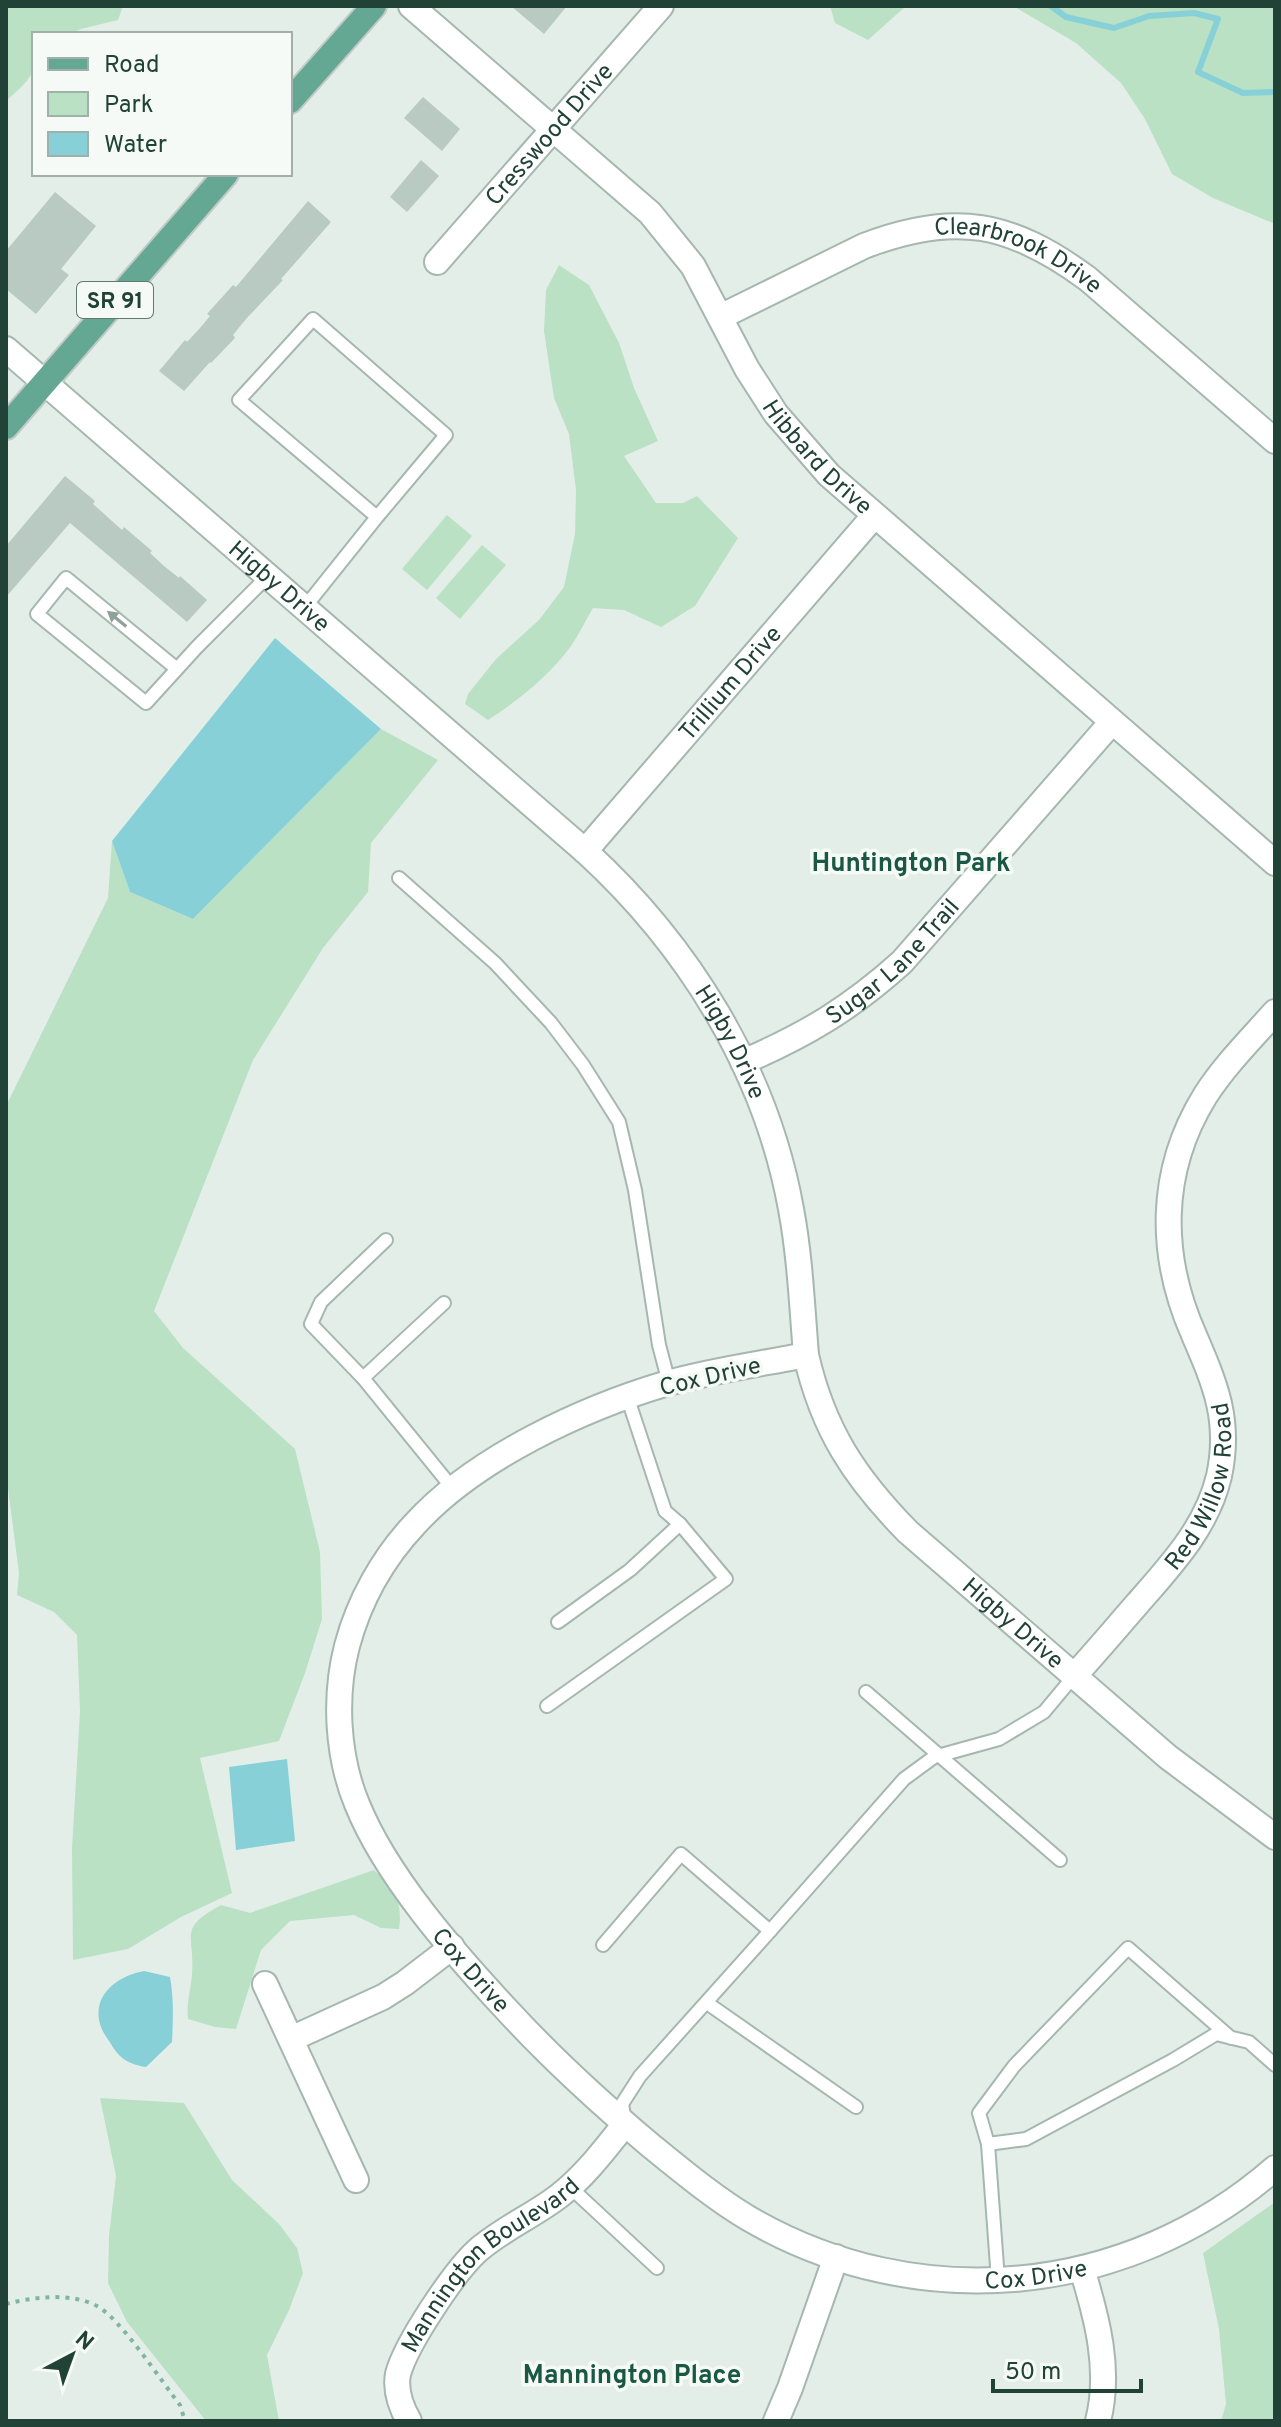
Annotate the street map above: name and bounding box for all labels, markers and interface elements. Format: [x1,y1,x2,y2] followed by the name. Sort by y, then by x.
[32,32,292,176] legend
[104,51,160,81] text: Road
[480,58,621,213] street label: Cresswood Drive
[104,91,154,121] text: Park
[104,131,167,161] text: Water
[933,213,1108,301] street label: Clearbrook Drive
[77,282,153,318] road number: SR 91
[754,395,877,523] street label: Hibbard Drive
[221,535,335,640] street label: Higby Drive
[107,611,127,628] one-way arrow
[674,620,789,748] street label: Trillium Drive
[811,848,1011,881] district label: Huntington Park
[821,893,967,1033] street label: Sugar Lane Trail
[687,980,771,1104] street label: Higby Drive
[657,1352,764,1404] street label: Cox Drive
[1159,1400,1240,1577] street label: Red Willow Road
[955,1572,1069,1677] street label: Higby Drive
[424,1923,515,2020] street label: Cox Drive
[396,2172,587,2358] street label: Mannington Boulevard
[984,2254,1091,2298] street label: Cox Drive
[32,2315,112,2395] north arrow
[69,2326,98,2357] text: N
[993,2343,1141,2393] scale bar
[1005,2358,1061,2388] text: 50 m
[523,2360,741,2393] district label: Mannington Place

